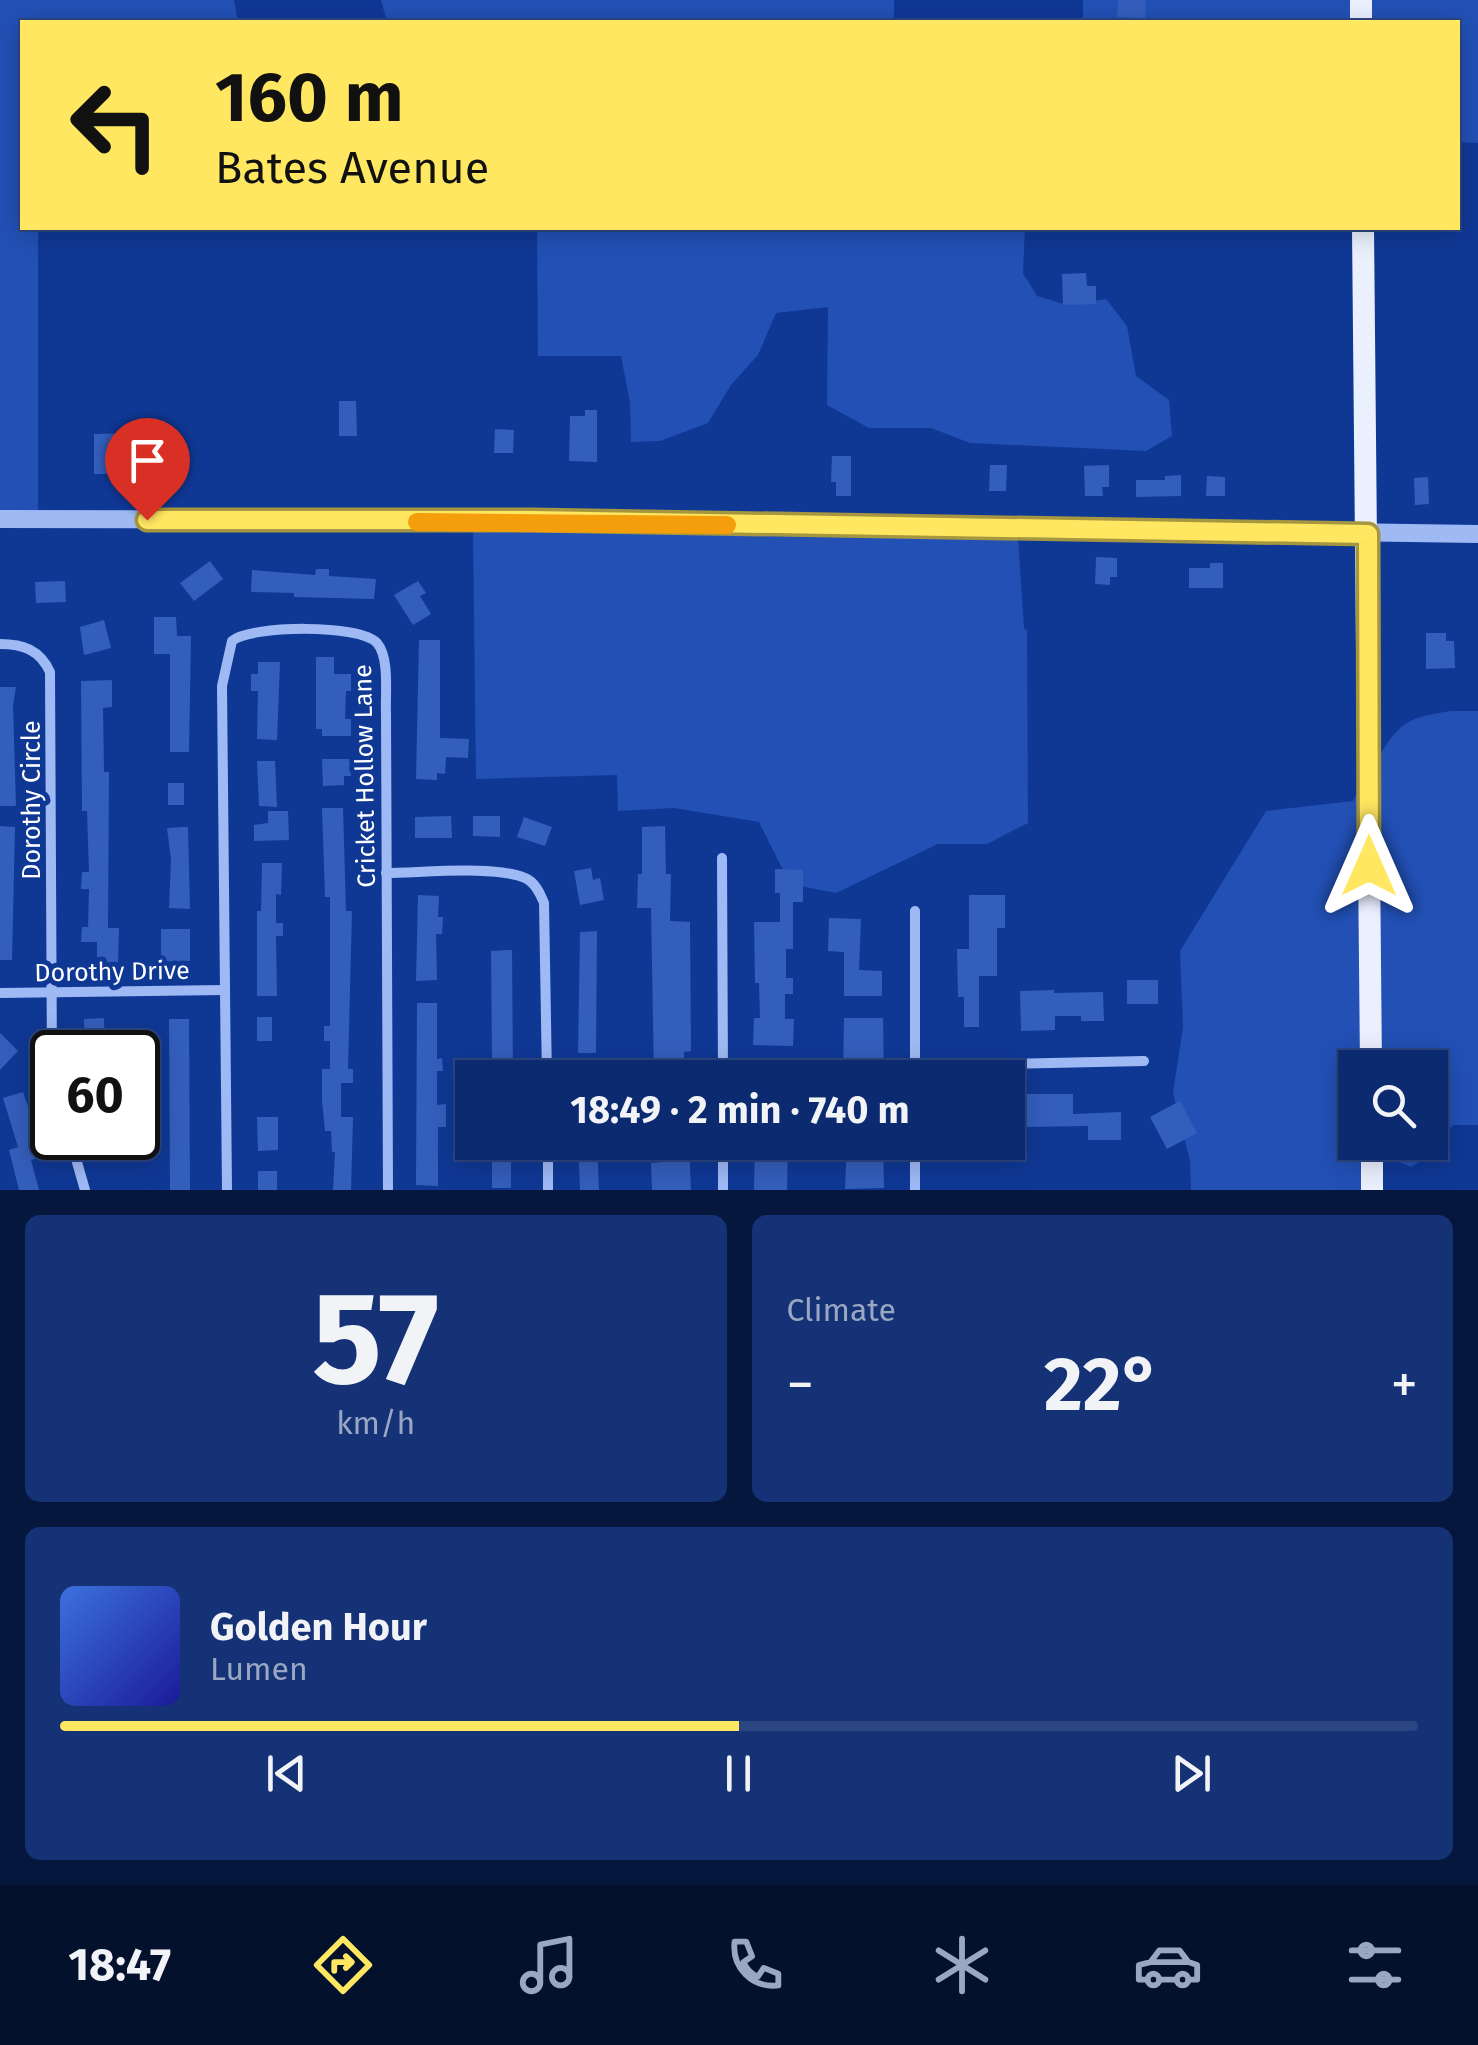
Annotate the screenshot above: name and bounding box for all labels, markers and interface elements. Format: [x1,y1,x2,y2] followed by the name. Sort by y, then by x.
[215,56,404,140] text: 160 m
[50,60,180,190] icon: left
[215,141,489,195] text: Bates Avenue
[105,418,190,521] pin
[120,433,175,488] icon: arrive
[348,664,382,888] street label: Cricket Hollow Lane
[17,720,47,880] street label: Dorothy Circle
[1317,814,1421,918] position arrow
[34,956,190,988] street label: Dorothy Drive
[30,1030,160,1160] speed limit sign: 60
[1338,1050,1448,1160] map controls
[1338,1050,1448,1160] button: search
[570,1087,910,1133] text: 18:49 · 2 min · 740 m
[312,1261,439,1417] text: 57
[787,1291,896,1329] text: Climate
[1044,1340,1161,1430] text: 22°
[787,1352,814,1418] text: −
[1391,1352,1418,1418] text: +
[336,1404,415,1442] text: km/h
[210,1604,427,1650] text: Golden Hour
[210,1650,308,1688] text: Lumen
[259,1746,314,1801] icon: previous
[711,1746,766,1801] icon: pause
[1164,1746,1219,1801] icon: next
[308,1930,378,2000] icon: directions
[514,1930,584,2000] icon: music
[720,1930,790,2000] icon: phone
[927,1930,997,2000] icon: climate
[1133,1930,1203,2000] icon: car
[1340,1930,1410,2000] icon: filters
[68,1938,171,1992] text: 18:47

